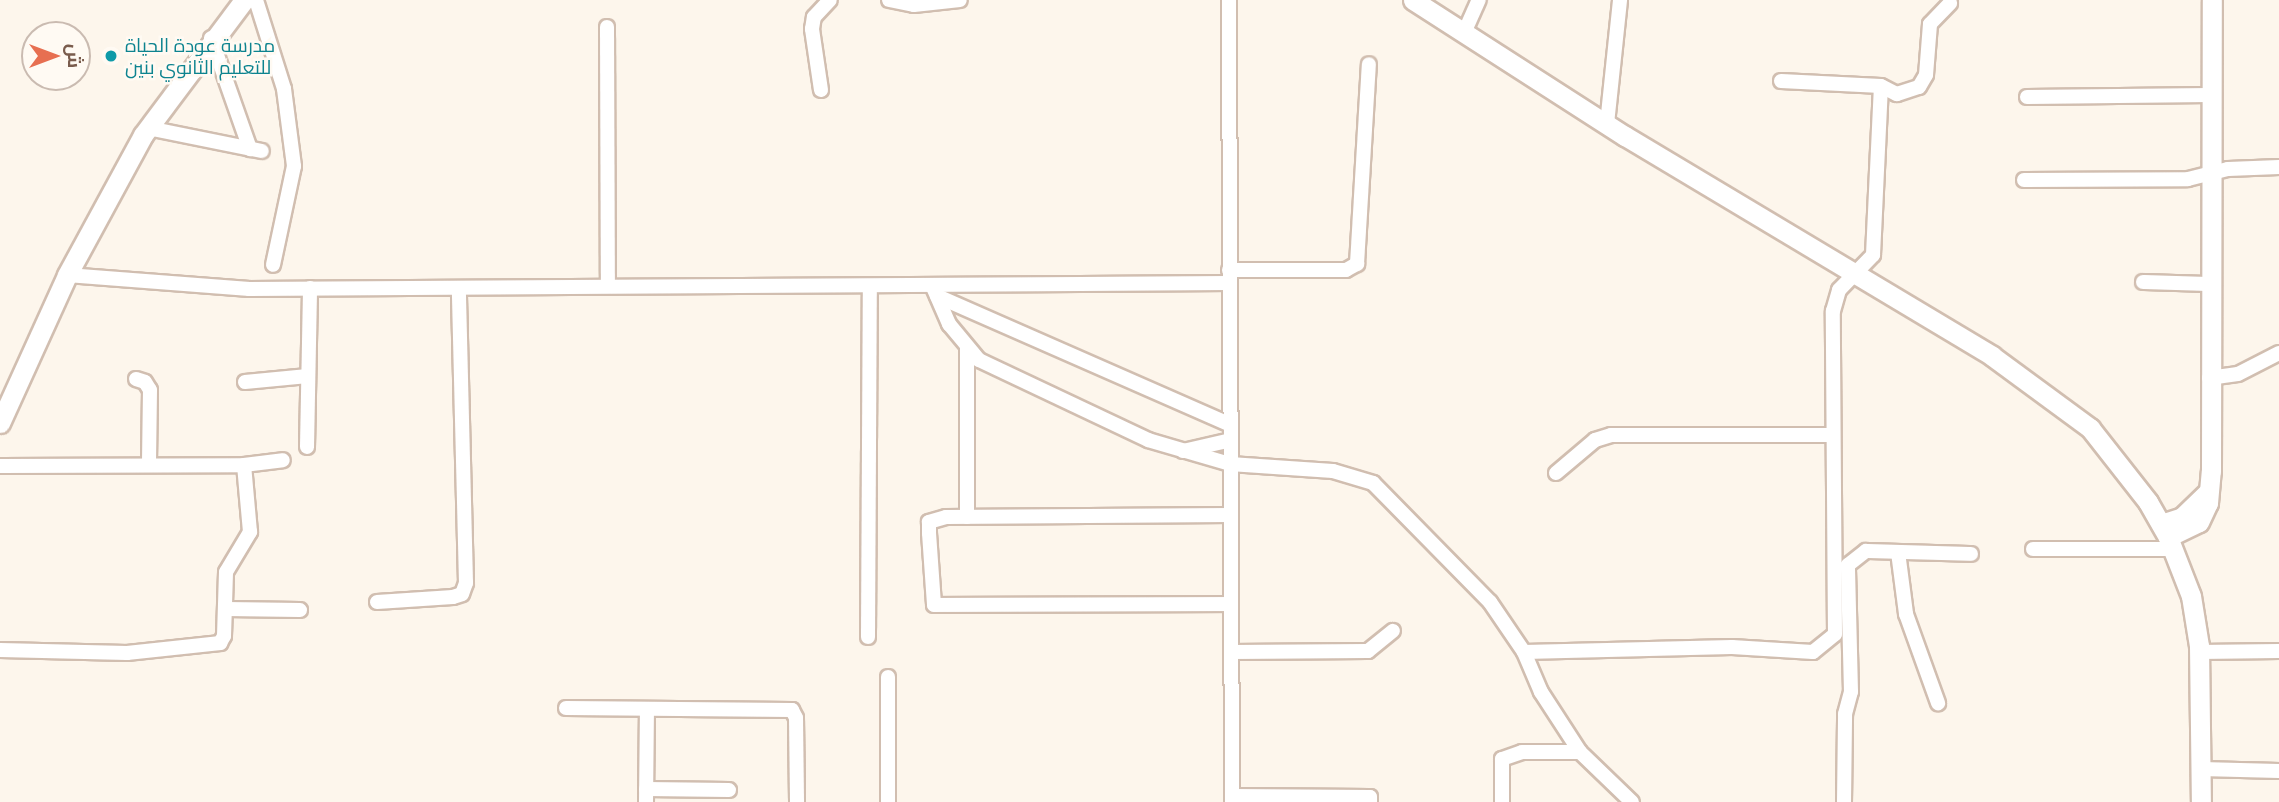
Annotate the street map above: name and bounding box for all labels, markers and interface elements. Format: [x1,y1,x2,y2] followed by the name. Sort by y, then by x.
[21,21,91,91] north arrow
[125,34,275,78] place label: مدرسة عودة الحياة للتعليم الثانوي بنين
[64,44,87,68] text: ش
[103,48,119,64] marker: مدرسة عودة الحياة للتعليم الثانوي بنين

